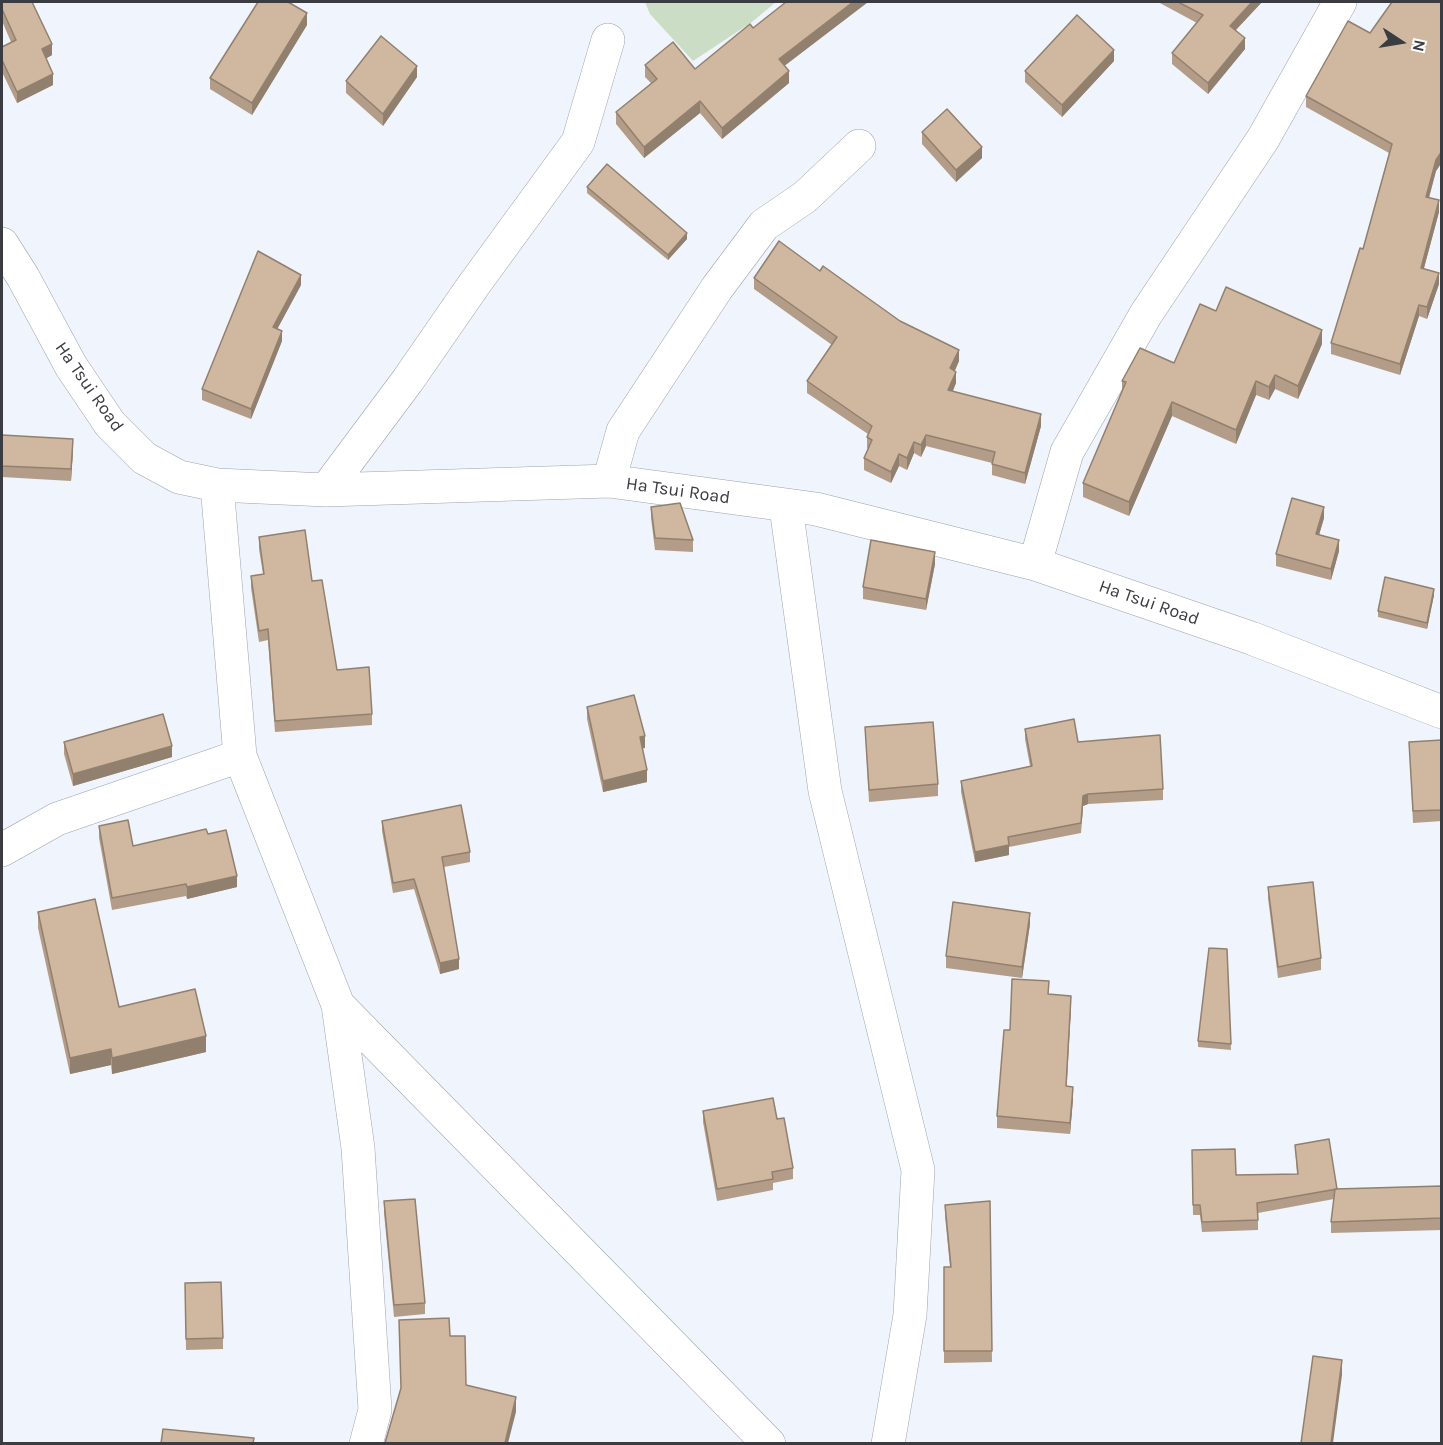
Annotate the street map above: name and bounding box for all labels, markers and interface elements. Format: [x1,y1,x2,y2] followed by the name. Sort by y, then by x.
[1371,12,1431,72] north arrow
[1409,38,1430,53] text: N
[50,338,128,436] street label: Ha Tsui Road
[625,473,731,509] street label: Ha Tsui Road
[1096,576,1202,630] street label: Ha Tsui Road

